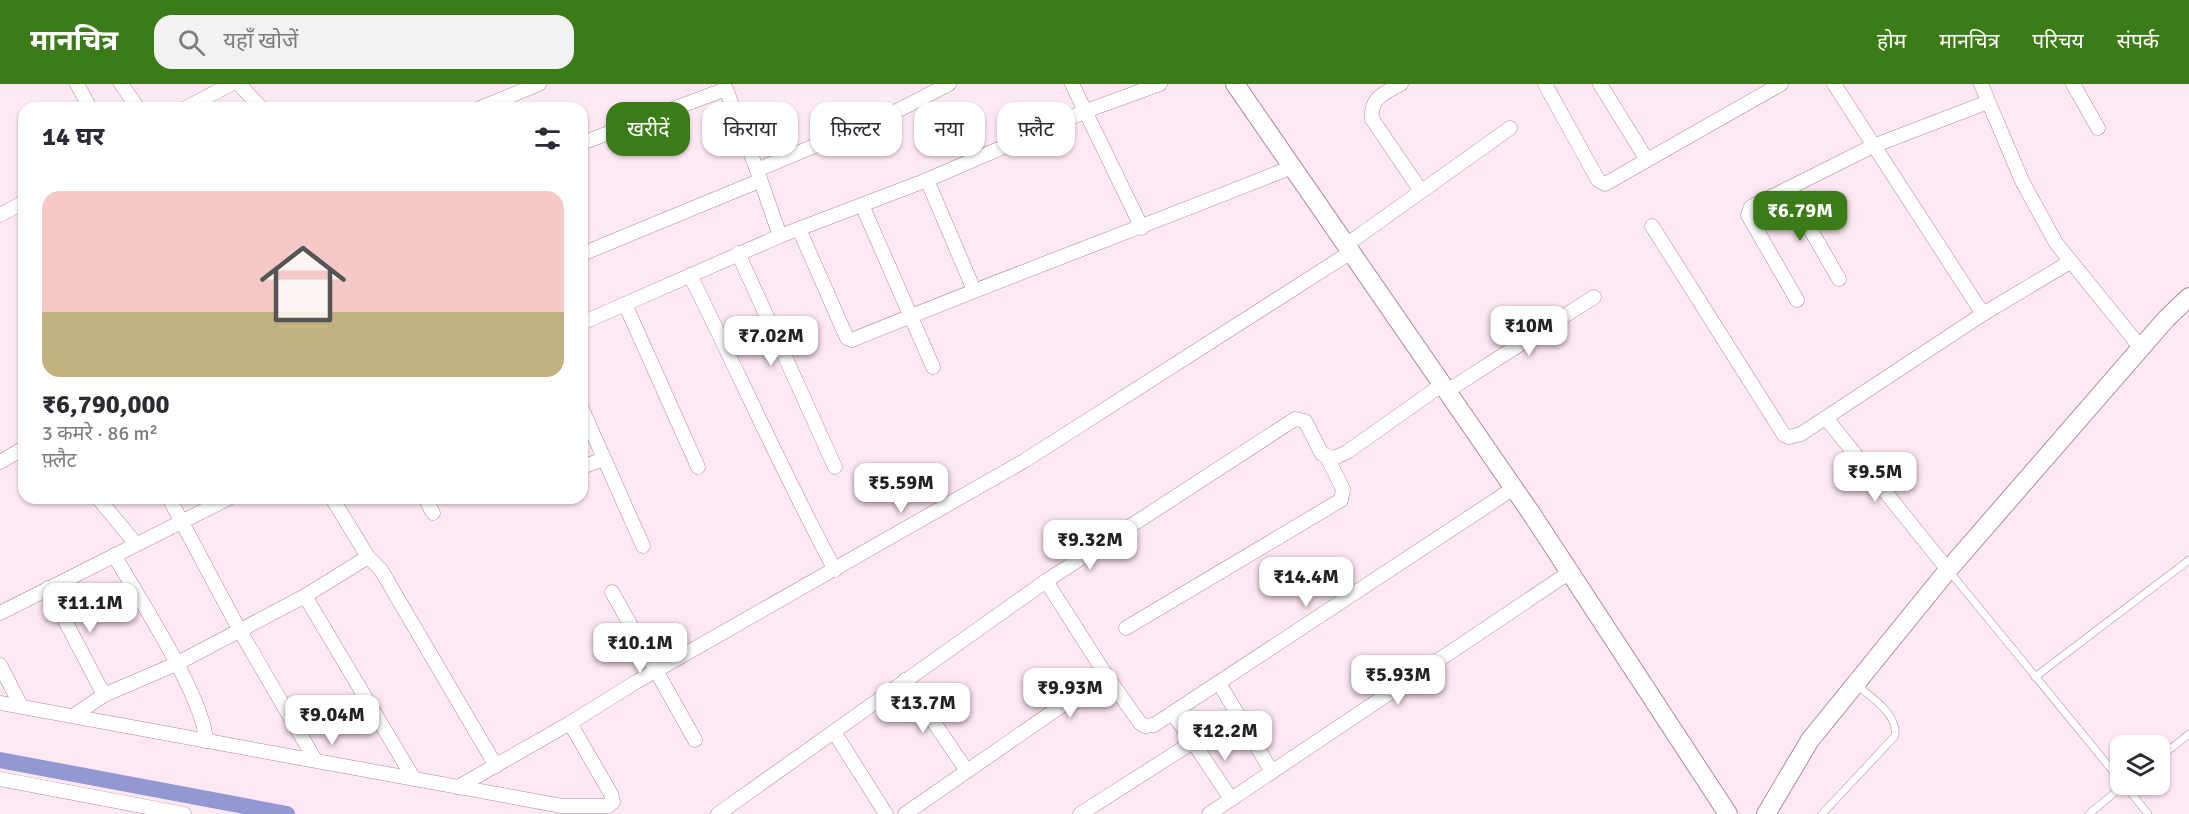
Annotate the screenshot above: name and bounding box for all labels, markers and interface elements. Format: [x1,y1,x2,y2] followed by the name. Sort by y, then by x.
[154,15,574,69] search box
[30,24,118,58] text: मानचित्र
[175,26,208,59] icon: search
[223,27,298,54] text: यहाँ खोजें
[1877,28,1906,54] text: होम
[1939,28,1999,54] text: मानचित्र
[2032,28,2084,54] text: परिचय
[2117,28,2159,54] text: संपर्क
[606,102,690,156] chip: खरीदें
[702,102,798,156] chip: किराया
[810,102,902,156] chip: फ़िल्टर
[914,102,985,156] chip: नया
[997,102,1075,156] chip: फ़्लैट
[42,121,104,153] text: 14 घर
[531,122,564,155] icon: filters
[1751,191,1849,242] pin: ₹6.79M
[1767,198,1833,223] text: ₹6.79M
[249,230,357,338] icon: home
[1493,306,1565,357] pin: ₹10M
[1504,313,1554,338] text: ₹10M
[722,316,820,367] pin: ₹7.02M
[738,323,804,348] text: ₹7.02M
[42,389,170,421] text: ₹6,790,000
[42,421,158,446] text: 3 कमरे · 86 m²
[42,448,77,473] text: फ़्लैट
[1833,452,1917,503] pin: ₹9.5M
[1848,459,1902,484] text: ₹9.5M
[852,463,950,514] pin: ₹5.59M
[868,470,934,495] text: ₹5.59M
[1041,520,1139,571] pin: ₹9.32M
[1057,527,1123,552] text: ₹9.32M
[1257,557,1355,608] pin: ₹14.4M
[1273,564,1339,589] text: ₹14.4M
[41,583,139,634] pin: ₹11.1M
[57,590,123,615] text: ₹11.1M
[591,623,689,674] pin: ₹10.1M
[607,630,673,655] text: ₹10.1M
[1349,655,1447,706] pin: ₹5.93M
[1365,662,1431,687] text: ₹5.93M
[1021,668,1119,719] pin: ₹9.93M
[1037,675,1103,700] text: ₹9.93M
[874,683,972,734] pin: ₹13.7M
[890,690,956,715] text: ₹13.7M
[283,695,381,746] pin: ₹9.04M
[299,702,365,727] text: ₹9.04M
[1176,711,1274,762] pin: ₹12.2M
[1192,718,1258,743] text: ₹12.2M
[2110,735,2170,795] map controls
[2110,735,2170,795] button: layers

